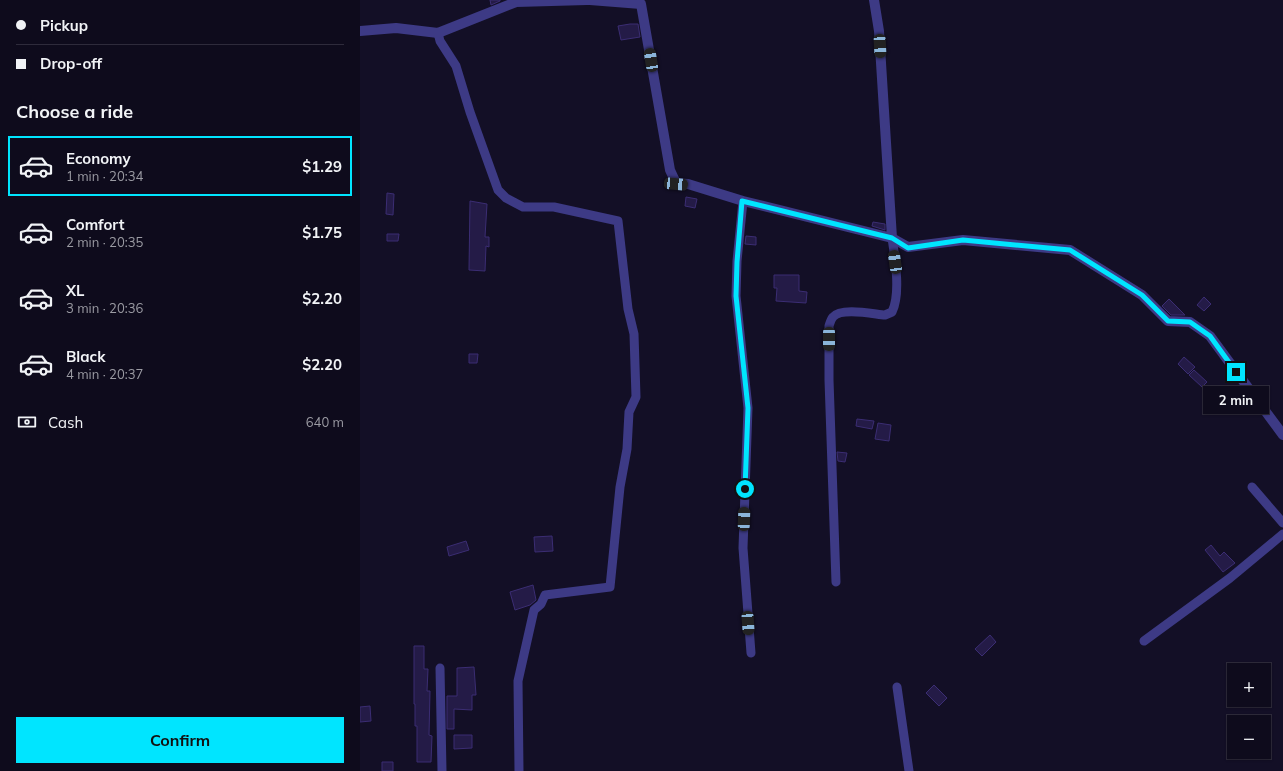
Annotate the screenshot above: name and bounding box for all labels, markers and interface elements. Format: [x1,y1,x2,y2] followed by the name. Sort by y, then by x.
[40,16,88,35] text: Pickup
[873,34,887,58] car
[643,47,659,73] car
[40,54,102,73] text: Drop-off
[16,100,133,123] text: Choose a ride
[18,148,54,184] icon: car
[66,149,131,168] text: Economy
[302,157,342,176] text: $1.29
[66,168,143,184] text: 1 min · 20:34
[664,177,688,191] car
[18,214,54,250] icon: car
[66,215,124,234] text: Comfort
[302,223,342,242] text: $1.75
[66,234,143,250] text: 2 min · 20:35
[887,249,903,275] car
[18,280,54,316] icon: car
[66,281,84,300] text: XL
[302,289,342,308] text: $2.20
[66,300,143,316] text: 3 min · 20:36
[823,327,835,351] car
[18,346,54,382] icon: car
[66,347,105,366] text: Black
[302,355,342,374] text: $2.20
[1227,363,1245,381] route end
[66,366,143,382] text: 4 min · 20:37
[1203,386,1269,414] callout: 2 min
[1219,392,1253,408] text: 2 min
[16,411,38,433] icon: cash
[48,413,83,432] text: Cash
[306,414,344,430] text: 640 m
[736,480,754,498] route start
[738,507,750,531] car
[741,611,755,635] car
[1227,663,1271,759] map controls
[1227,663,1271,707] button: +
[1227,715,1271,759] button: −
[16,717,344,763] button: Confirm

